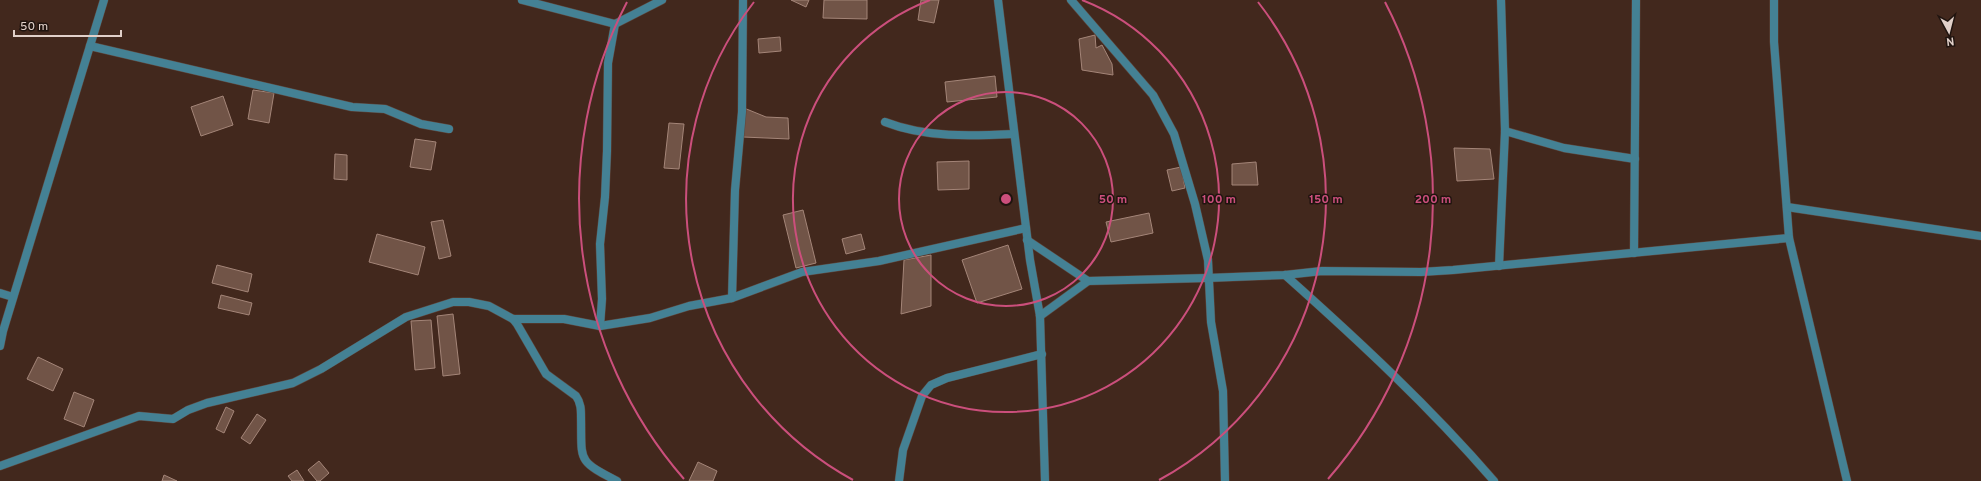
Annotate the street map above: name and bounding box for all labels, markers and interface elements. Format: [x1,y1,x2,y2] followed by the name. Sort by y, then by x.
[14,12,121,38] scale bar
[1929,12,1969,52] north arrow
[20,19,48,35] text: 50 m
[1945,34,1955,48] text: N
[999,192,1013,206] centre of rings
[1099,192,1127,208] text: 50 m
[1202,192,1236,208] text: 100 m
[1309,192,1343,208] text: 150 m
[1415,192,1451,208] text: 200 m

